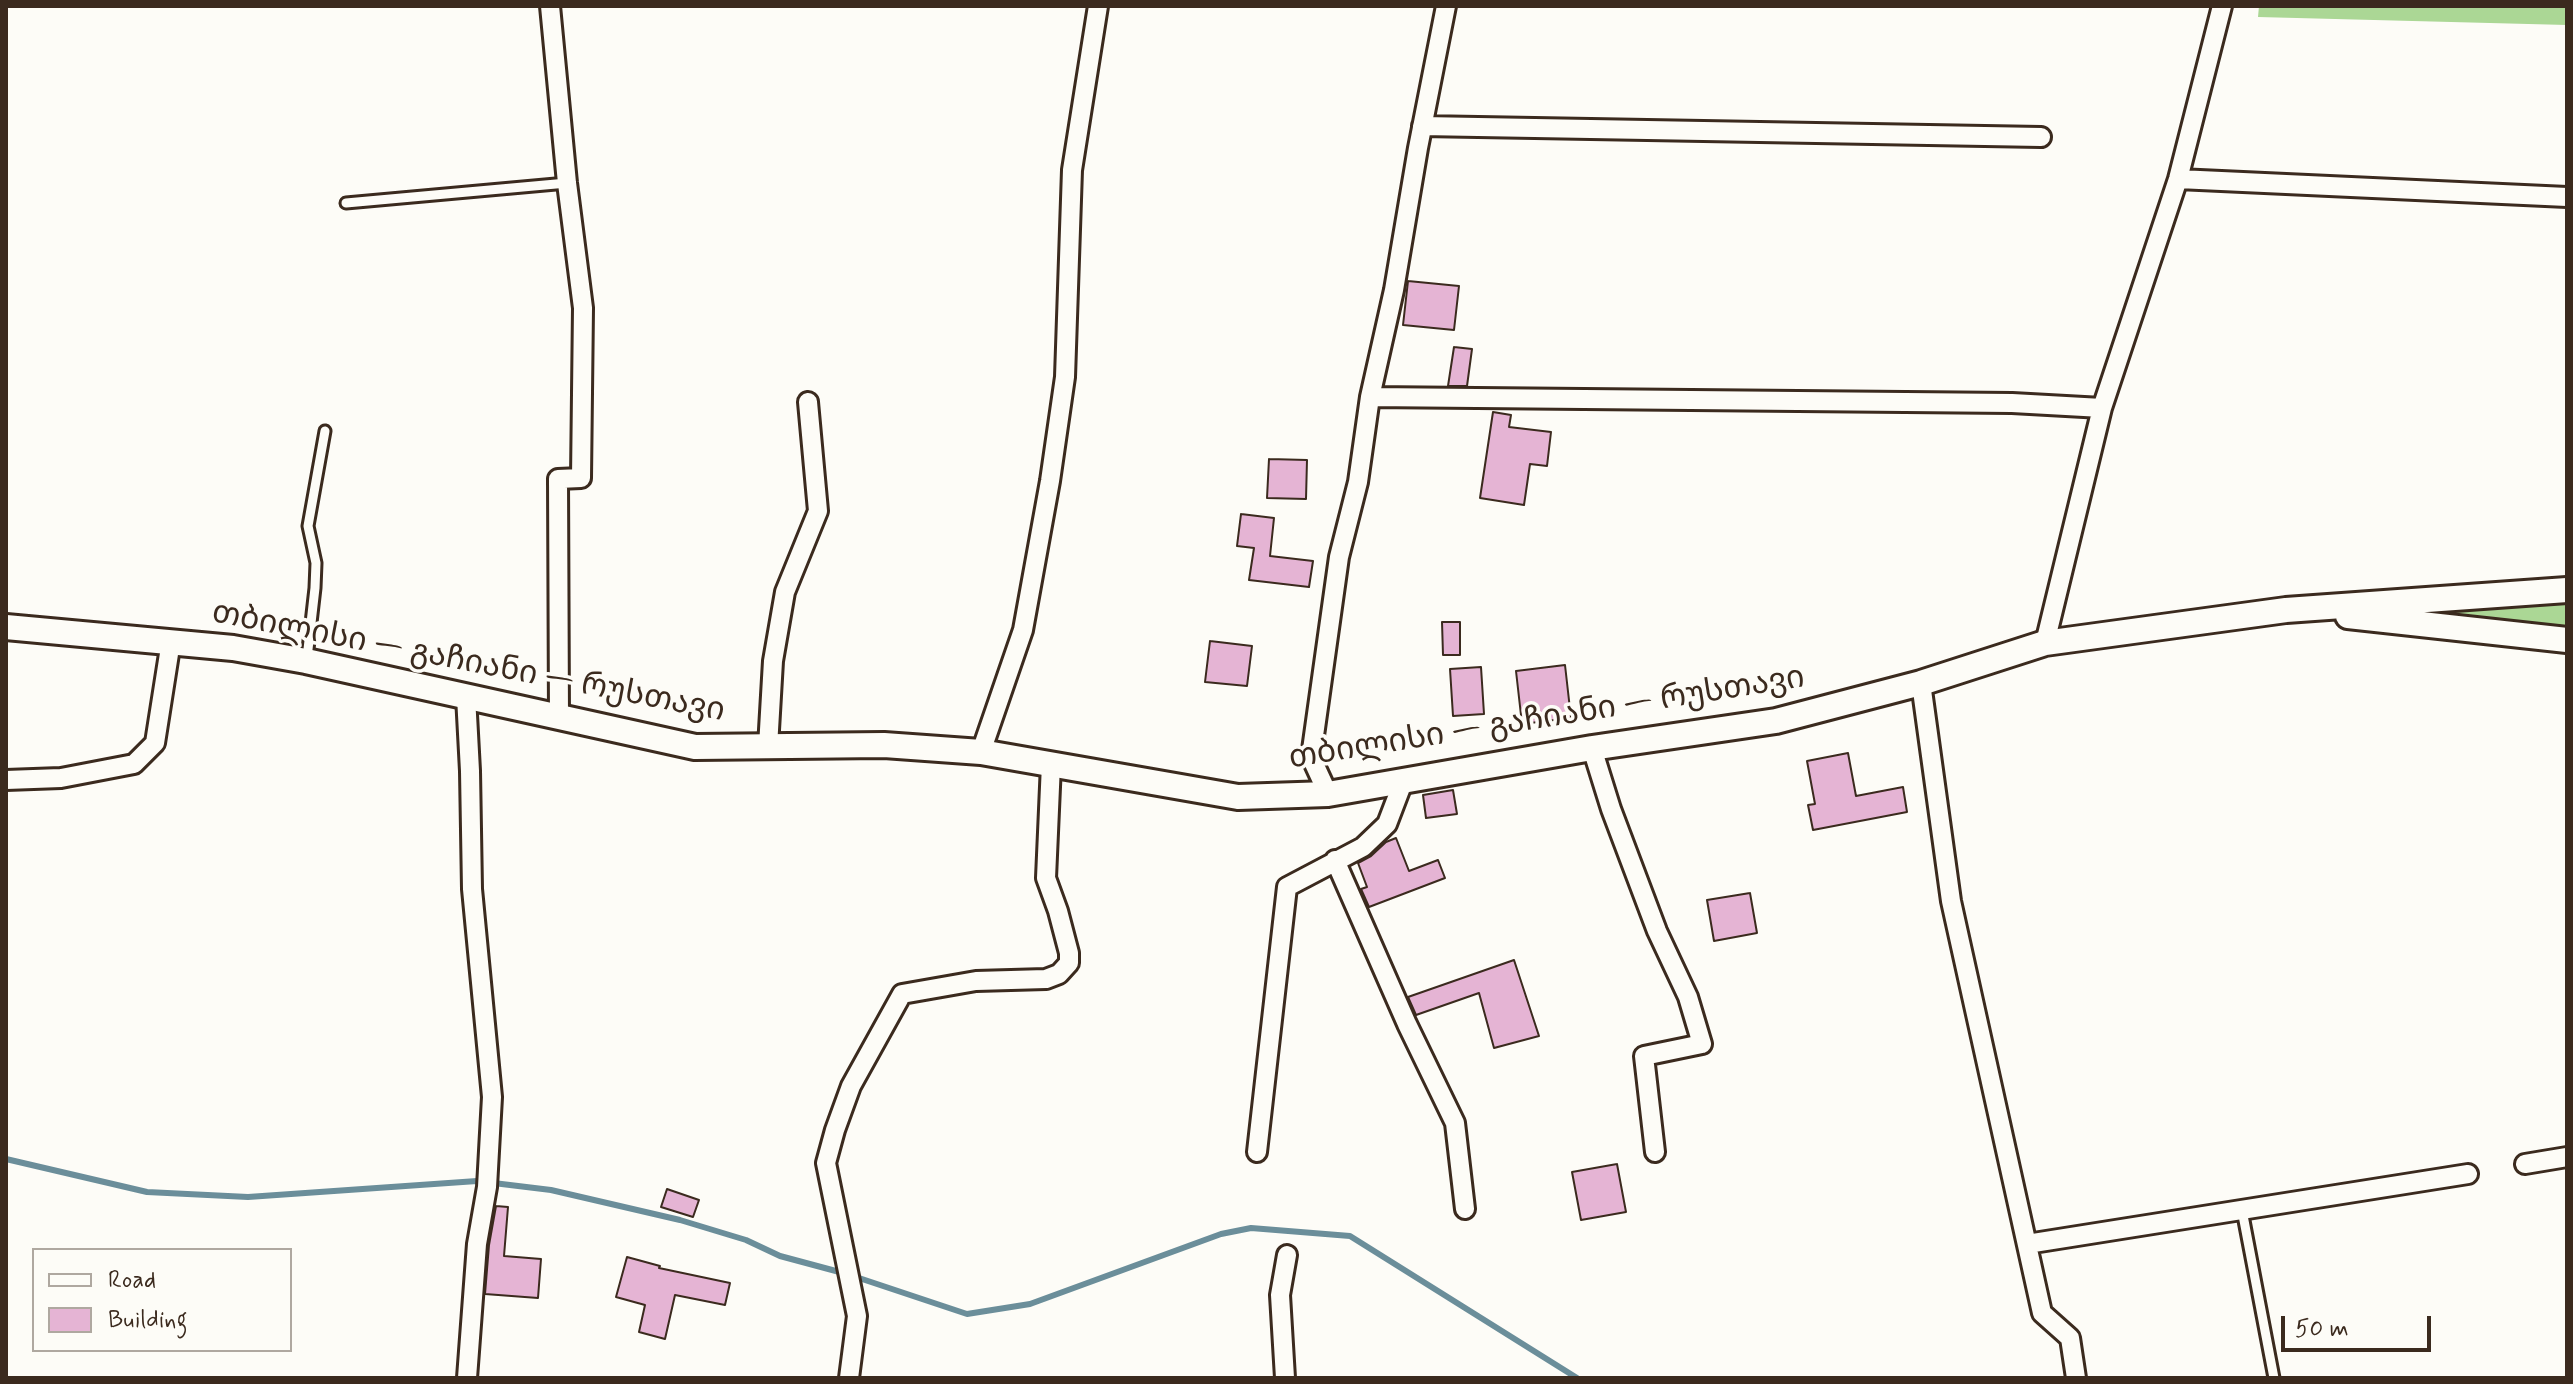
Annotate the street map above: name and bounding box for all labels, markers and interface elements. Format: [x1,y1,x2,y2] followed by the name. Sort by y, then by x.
[208,595,728,733] street label: თბილისი — გაჩიანი — რუსთავი
[1286,660,1808,780] street label: თბილისი — გაჩიანი — რუსთავი
[32,1248,292,1352] legend
[108,1265,156,1296] text: Road
[2285,1300,2435,1350] scale bar
[108,1305,188,1336] text: Building
[2295,1314,2349,1345] text: 50 m

